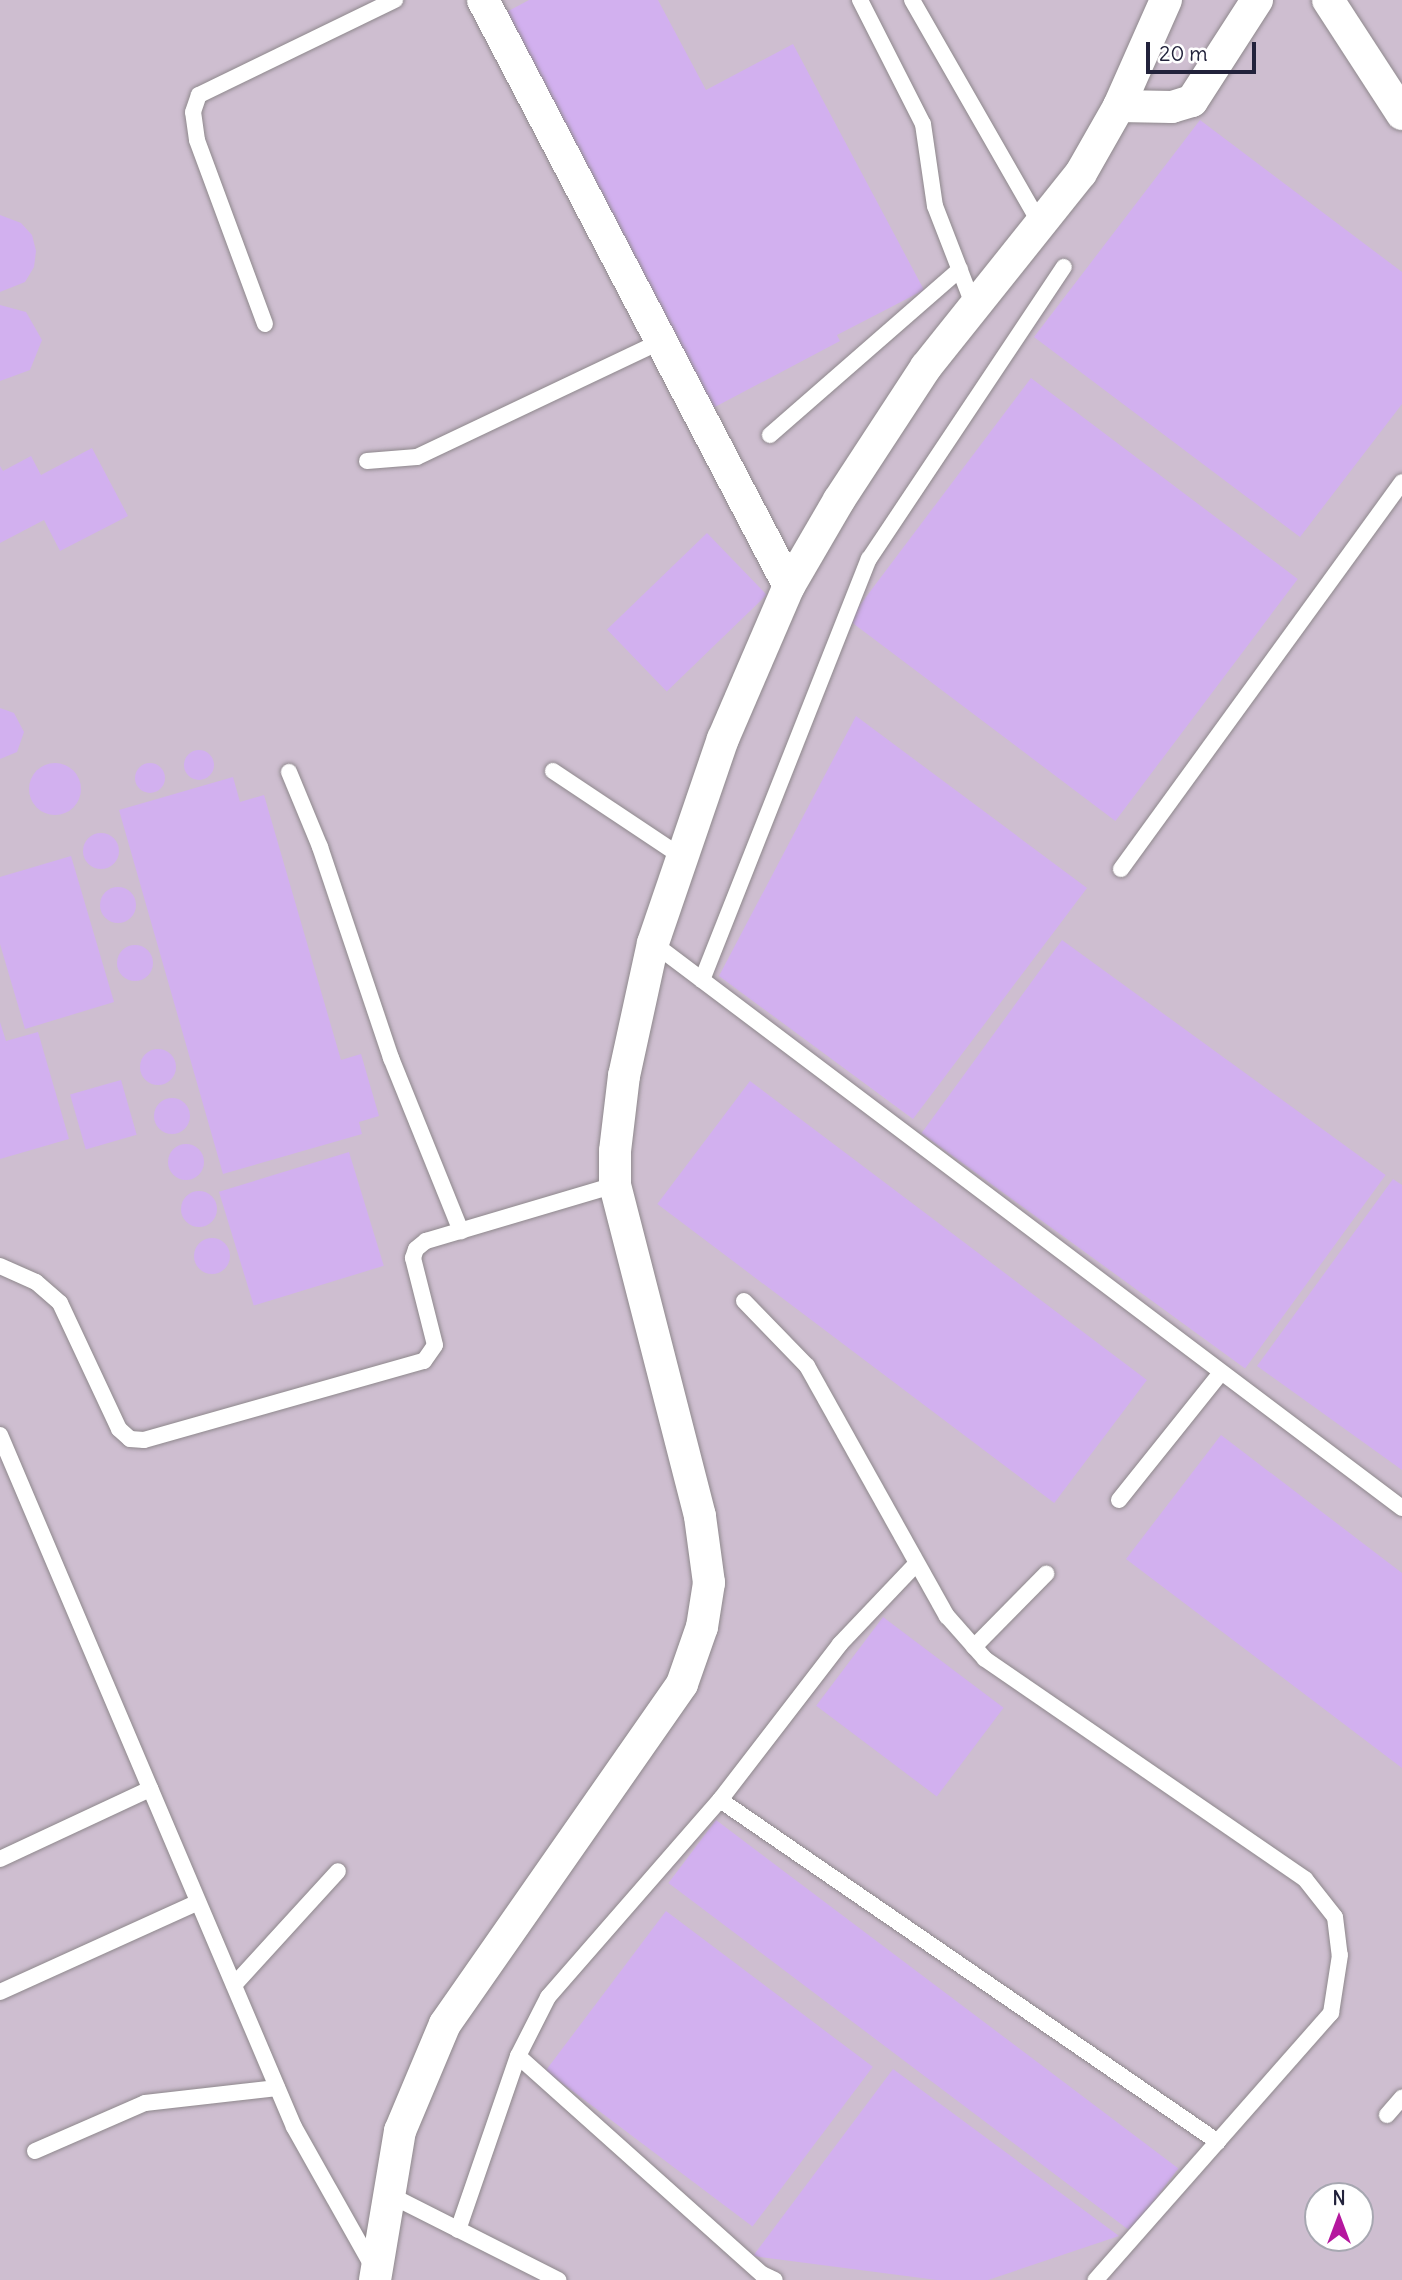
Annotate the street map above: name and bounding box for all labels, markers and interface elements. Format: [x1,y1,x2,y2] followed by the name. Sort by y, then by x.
[1150,28,1260,72] scale bar
[1159,40,1208,67] text: 20 m
[1304,2182,1374,2252] north arrow
[1332,2186,1346,2210] text: N

